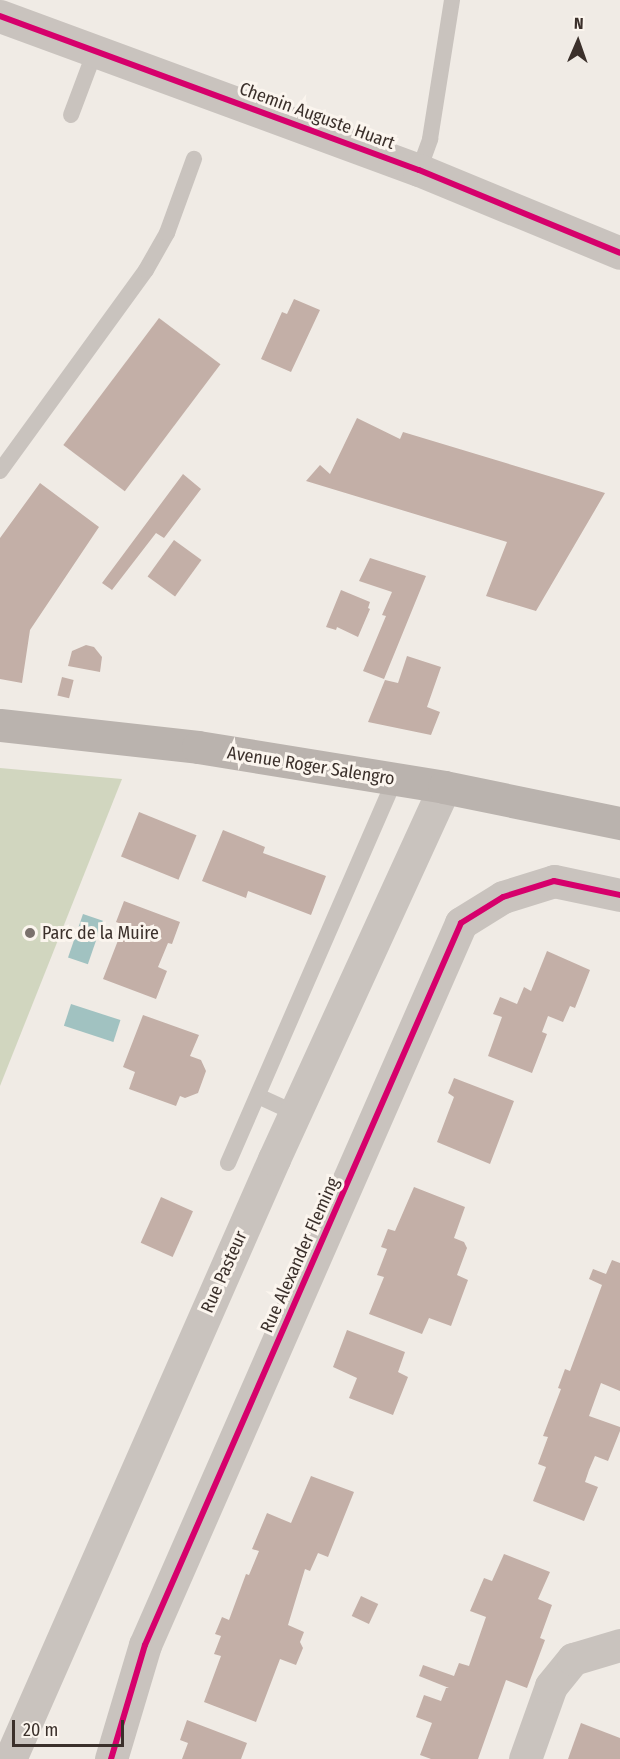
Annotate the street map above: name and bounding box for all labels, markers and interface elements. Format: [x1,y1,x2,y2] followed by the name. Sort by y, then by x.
[548,12,608,72] north arrow
[574,14,584,33] text: N
[236,78,398,154] street label: Chemin Auguste Huart
[226,742,396,790] street label: Avenue Roger Salengro
[42,922,159,944] place label: Parc de la Muire
[23,926,37,940] marker: Parc de la Muire
[256,1174,344,1336] street label: Rue Alexander Fleming
[196,1228,252,1316] street label: Rue Pasteur
[15,1708,128,1746] scale bar
[23,1719,58,1741] text: 20 m

